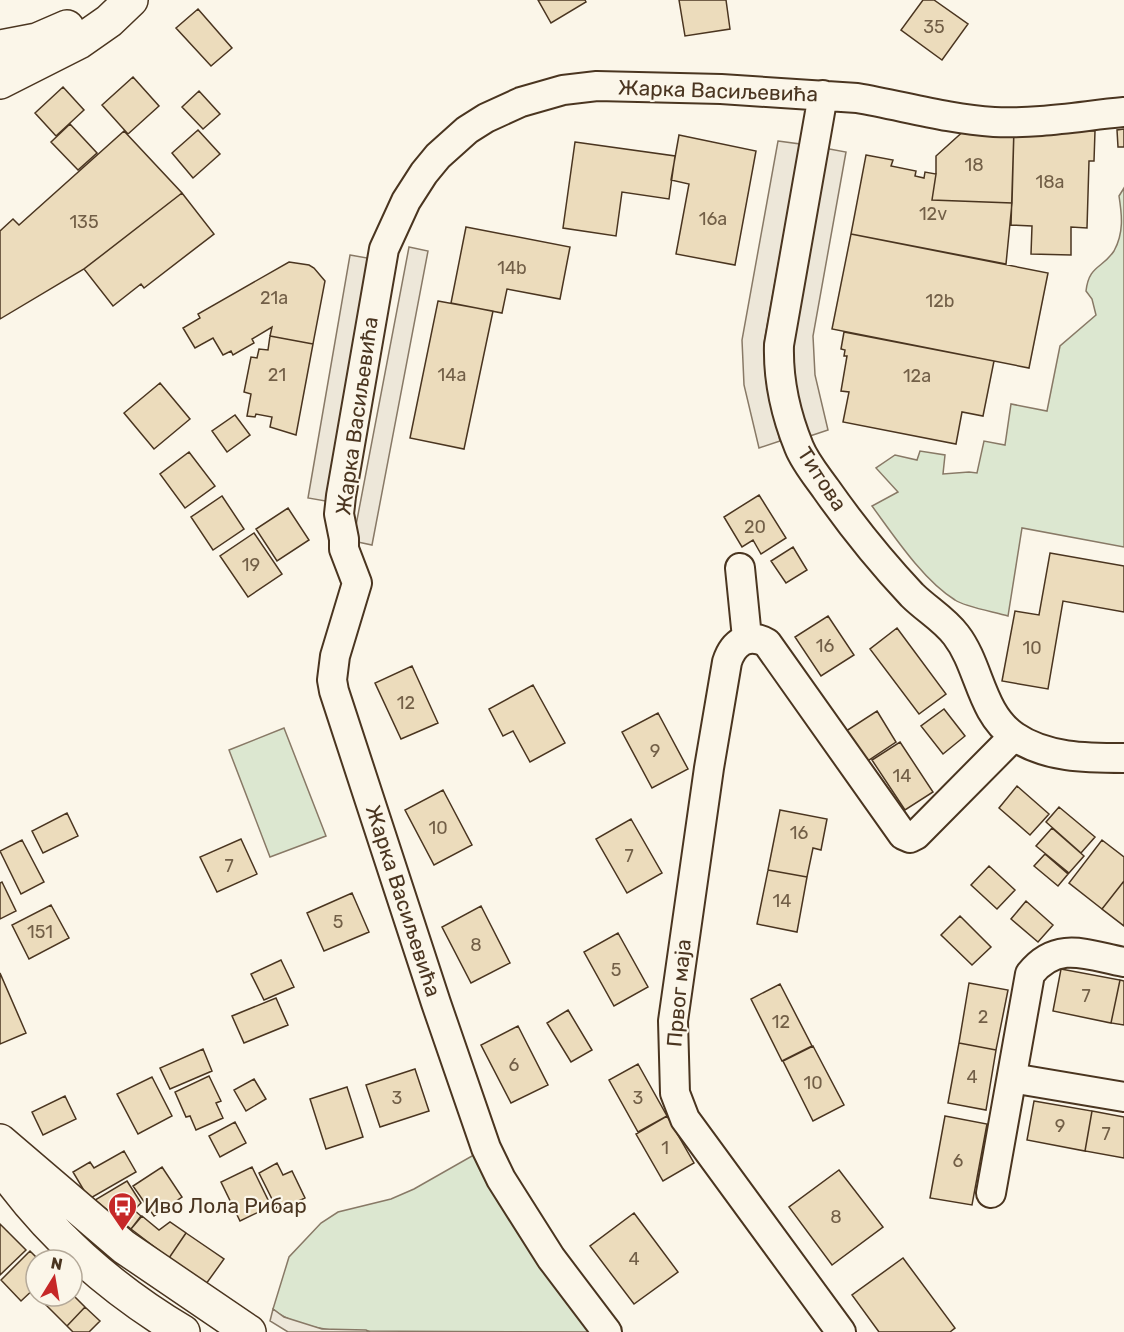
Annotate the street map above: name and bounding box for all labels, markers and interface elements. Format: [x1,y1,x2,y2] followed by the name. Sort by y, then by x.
[923,16,945,38] house number: 35
[618,75,818,106] street label: Жарка Васиљевића
[964,154,984,176] house number: 18
[1035,171,1065,193] house number: 18a
[919,203,947,225] house number: 12v
[699,208,727,230] house number: 16a
[69,211,99,233] house number: 135
[497,257,527,279] house number: 14b
[260,287,288,309] house number: 21a
[926,290,954,312] house number: 12b
[330,315,383,517] street label: Жарка Васиљевића
[268,364,286,386] house number: 21
[438,364,466,386] house number: 14a
[903,365,931,387] house number: 12a
[793,442,852,515] street label: Титова
[744,516,766,538] house number: 20
[242,554,260,576] house number: 19
[816,635,834,657] house number: 16
[1022,637,1042,659] house number: 10
[397,692,415,714] house number: 12
[650,740,660,762] house number: 9
[893,765,911,787] house number: 14
[361,802,446,1000] street label: Жарка Васиљевића
[428,817,448,839] house number: 10
[790,822,808,844] house number: 16
[624,845,634,867] house number: 7
[224,855,234,877] house number: 7
[773,890,791,912] house number: 14
[333,911,343,933] house number: 5
[27,921,53,943] house number: 151
[470,934,482,956] house number: 8
[661,938,696,1048] street label: Првог маја
[611,959,621,981] house number: 5
[1081,985,1091,1007] house number: 7
[978,1006,988,1028] house number: 2
[772,1011,790,1033] house number: 12
[509,1054,520,1076] house number: 6
[966,1066,978,1088] house number: 4
[803,1072,823,1094] house number: 10
[392,1087,402,1109] house number: 3
[633,1087,643,1109] house number: 3
[1055,1115,1065,1137] house number: 9
[1101,1123,1111,1145] house number: 7
[661,1137,669,1159] house number: 1
[953,1150,964,1172] house number: 6
[107,1190,139,1232] bus stop icon: Иво Лола Рибар
[144,1193,307,1218] place label: Иво Лола Рибар
[830,1206,842,1228] house number: 8
[24,1248,84,1308] north arrow
[628,1248,640,1270] house number: 4
[49,1253,64,1274] text: N

